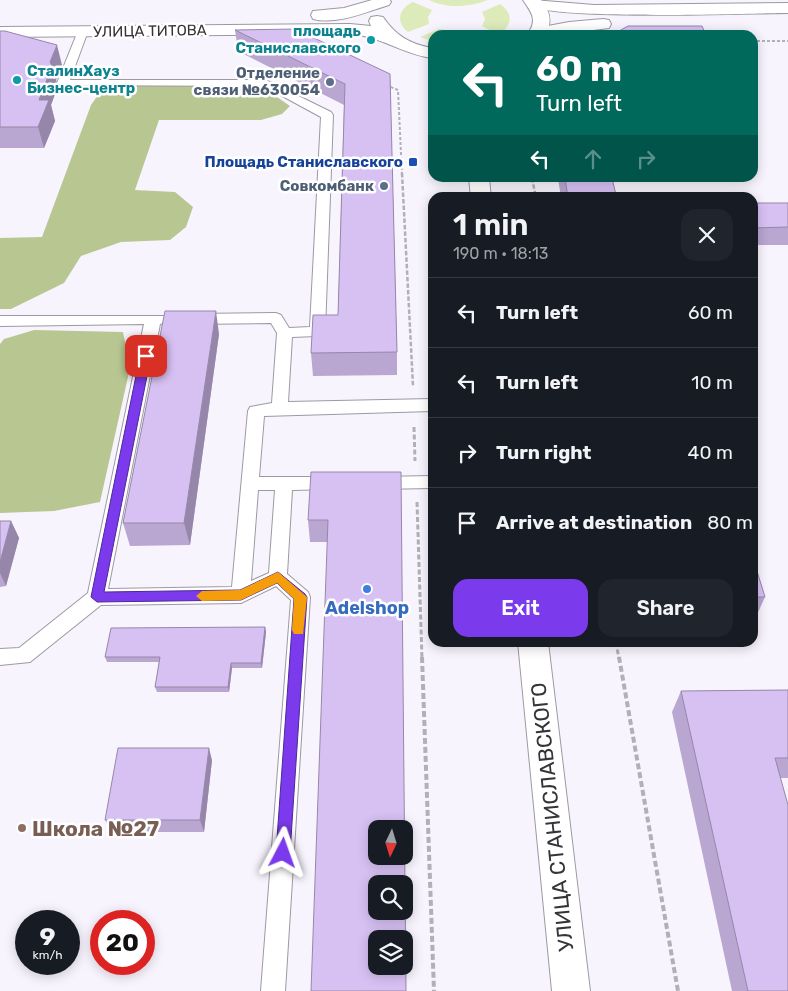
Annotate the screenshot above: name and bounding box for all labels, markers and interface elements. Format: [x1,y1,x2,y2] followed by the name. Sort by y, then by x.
[93,21,207,41] street label: УЛИЦА ТИТОВА
[235,22,362,57] place label: площадь Станиславского
[365,34,377,46] marker: площадь Станиславского
[536,48,622,90] text: 60 m
[453,50,518,115] icon: left
[27,62,135,97] place label: СталинХауз Бизнес-центр
[194,64,320,99] place label: Отделение связи №630054
[11,74,23,86] marker: СталинХауз Бизнес-центр
[324,76,336,88] marker: Отделение связи №630054
[536,90,622,117] text: Turn left
[526,145,554,173] icon: left
[579,145,607,173] icon: ahead
[632,145,660,173] icon: right
[205,153,403,171] place label: Площадь Станиславского
[407,156,419,168] marker: Площадь Станиславского
[280,177,374,195] place label: Совкомбанк
[378,180,390,192] marker: Совкомбанк
[453,207,528,243] text: 1 min
[681,209,733,261] button: close
[453,244,548,263] text: 190 m · 18:13
[453,299,481,327] icon: left
[496,301,578,324] text: Turn left
[688,301,733,324] text: 60 m
[125,335,167,377] pin
[132,342,160,370] icon: arrive
[453,369,481,397] icon: left
[496,371,578,394] text: Turn left
[691,371,733,394] text: 10 m
[453,439,481,467] icon: right
[496,441,591,464] text: Turn right
[688,441,733,464] text: 40 m
[453,509,481,537] icon: arrive
[496,511,692,534] text: Arrive at destination
[707,511,753,534] text: 80 m
[453,579,588,637] button: Exit
[598,579,733,637] button: Share
[361,583,373,595] marker: Adelshop
[325,597,409,619] place label: Adelshop
[525,681,579,953] street label: УЛИЦА СТАНИСЛАВСКОГО
[32,816,159,841] place label: Школа №27
[368,820,412,865] north arrow
[368,820,413,975] map controls
[16,822,28,834] marker: Школа №27
[256,826,308,878] position arrow
[368,875,413,920] button: search
[90,910,155,975] speed limit sign: 20
[39,922,56,951] text: 9
[368,930,413,975] button: layers
[33,948,62,962] text: km/h

